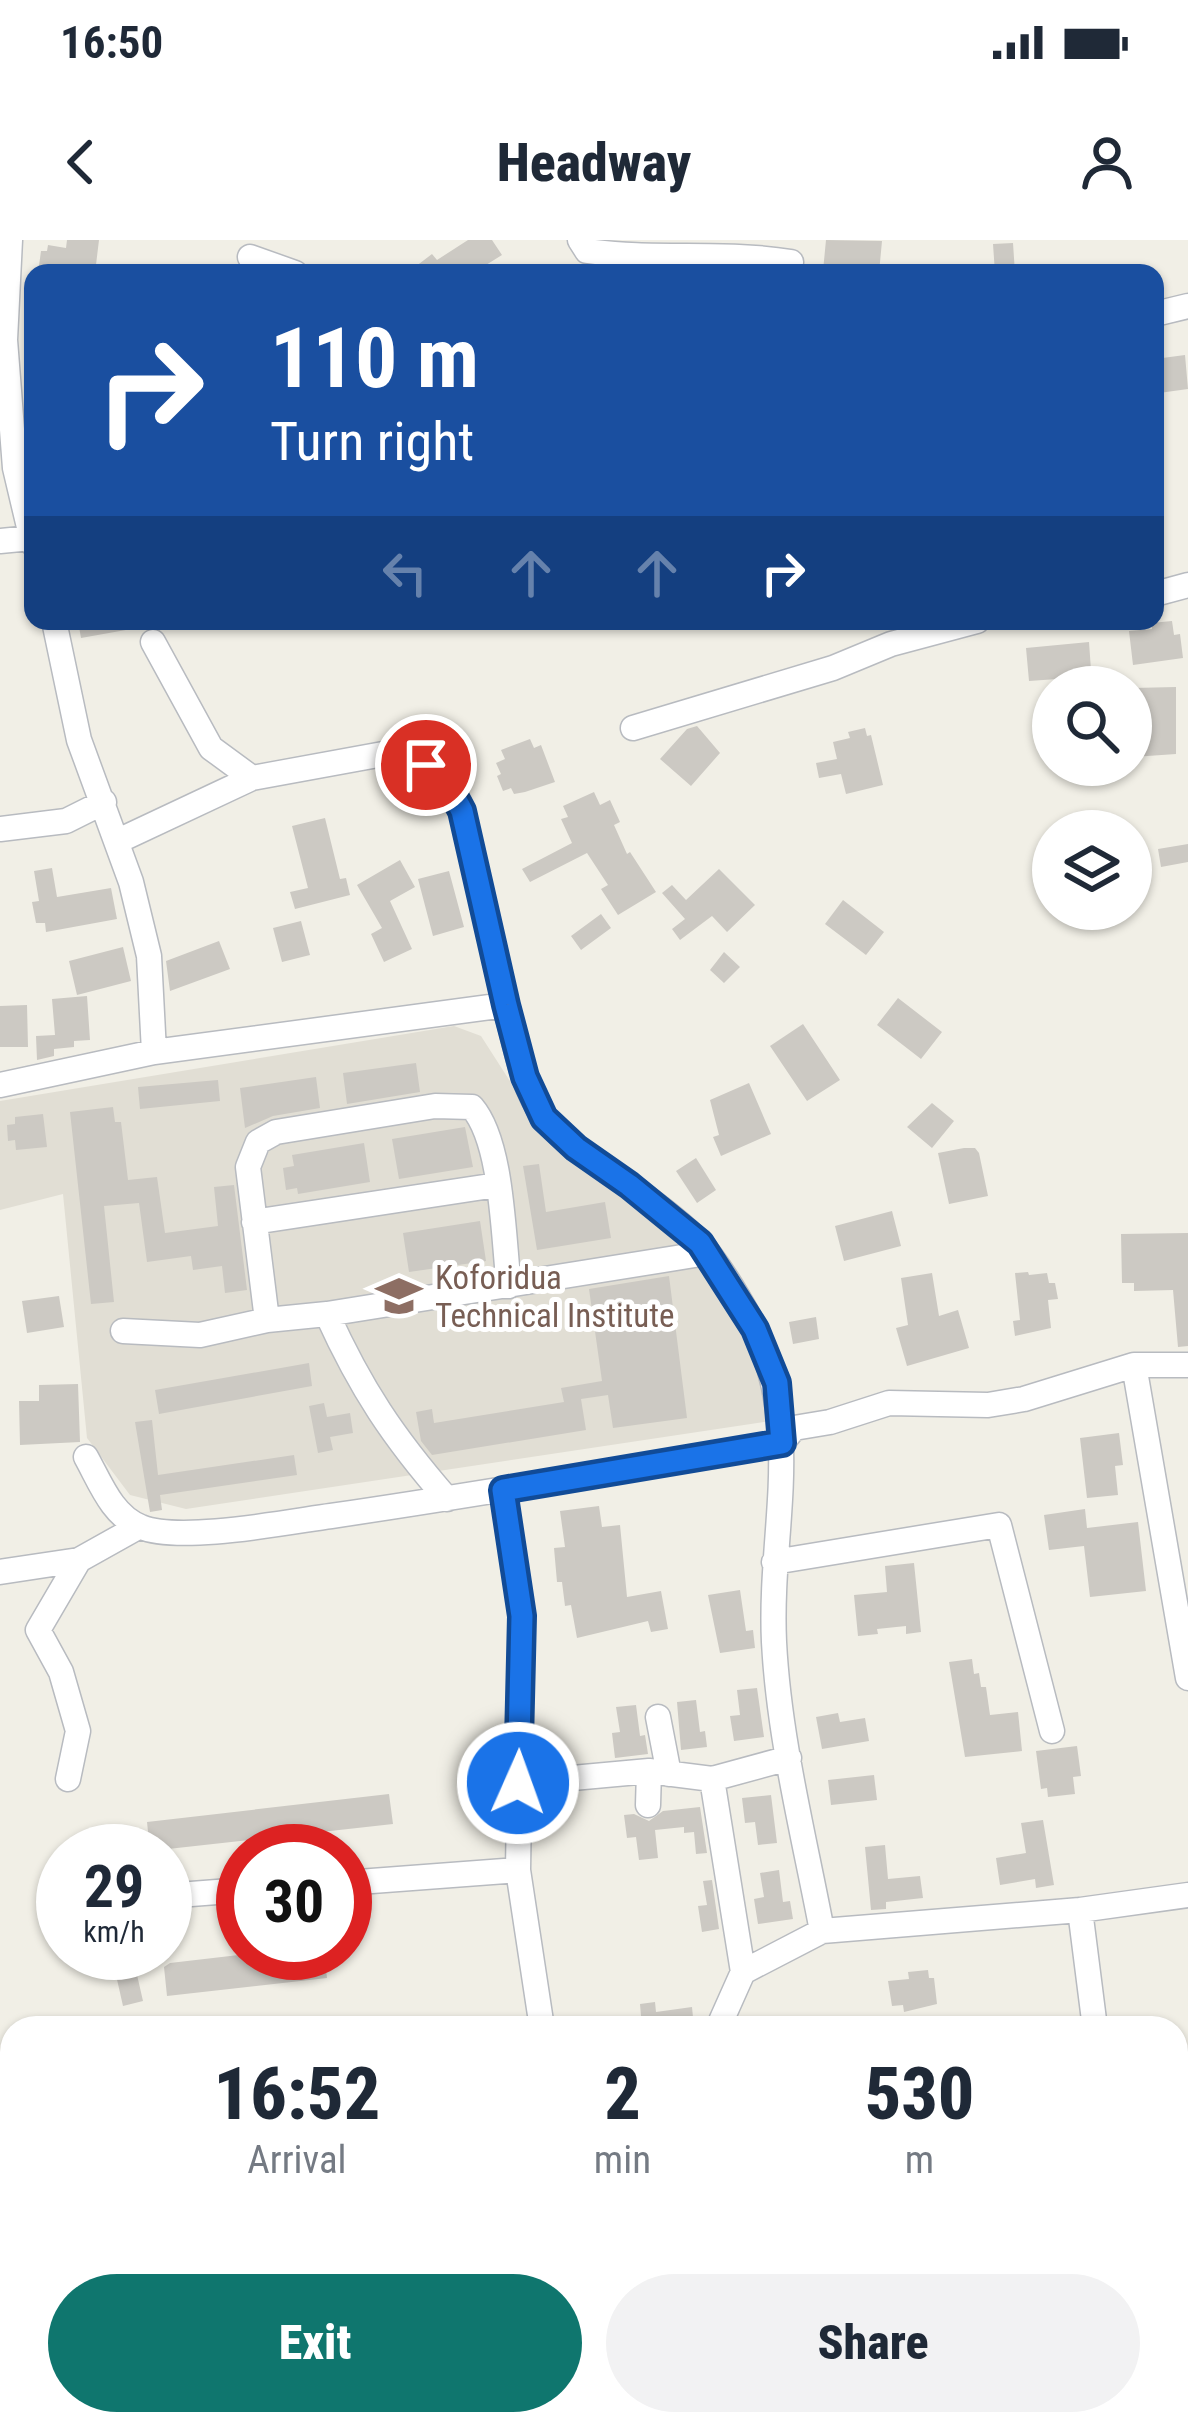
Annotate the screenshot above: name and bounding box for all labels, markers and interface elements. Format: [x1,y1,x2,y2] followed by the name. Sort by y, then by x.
[60,16,163,69] text: 16:50
[48,129,114,195] icon: back
[1074,129,1140,195] icon: person
[497,131,691,194] text: Headway
[270,309,479,408] text: 110 m
[72,312,228,468] icon: right
[270,410,474,473] text: Turn right
[372,540,438,606] icon: left
[498,540,564,606] icon: ahead
[624,540,690,606] icon: ahead
[750,540,816,606] icon: right
[1032,666,1152,930] map controls
[1032,666,1152,786] button: search
[375,714,477,816] pin
[393,732,459,798] icon: arrive
[1032,810,1152,930] button: layers
[435,1258,675,1335] place label: Koforidua Technical Institute
[374,1271,424,1321] school or university icon: Koforidua Technical Institute
[455,1720,581,1846] position arrow
[216,1824,372,1980] speed limit sign: 30
[84,1851,144,1922] text: 29
[83,1914,145,1949] text: km/h
[214,2052,380,2137] text: 16:52
[604,2052,641,2137] text: 2
[865,2052,974,2137] text: 530
[247,2137,347,2183] text: Arrival
[594,2137,651,2183] text: min
[905,2137,934,2183] text: m
[48,2274,582,2412] button: Exit
[606,2274,1140,2412] button: Share

